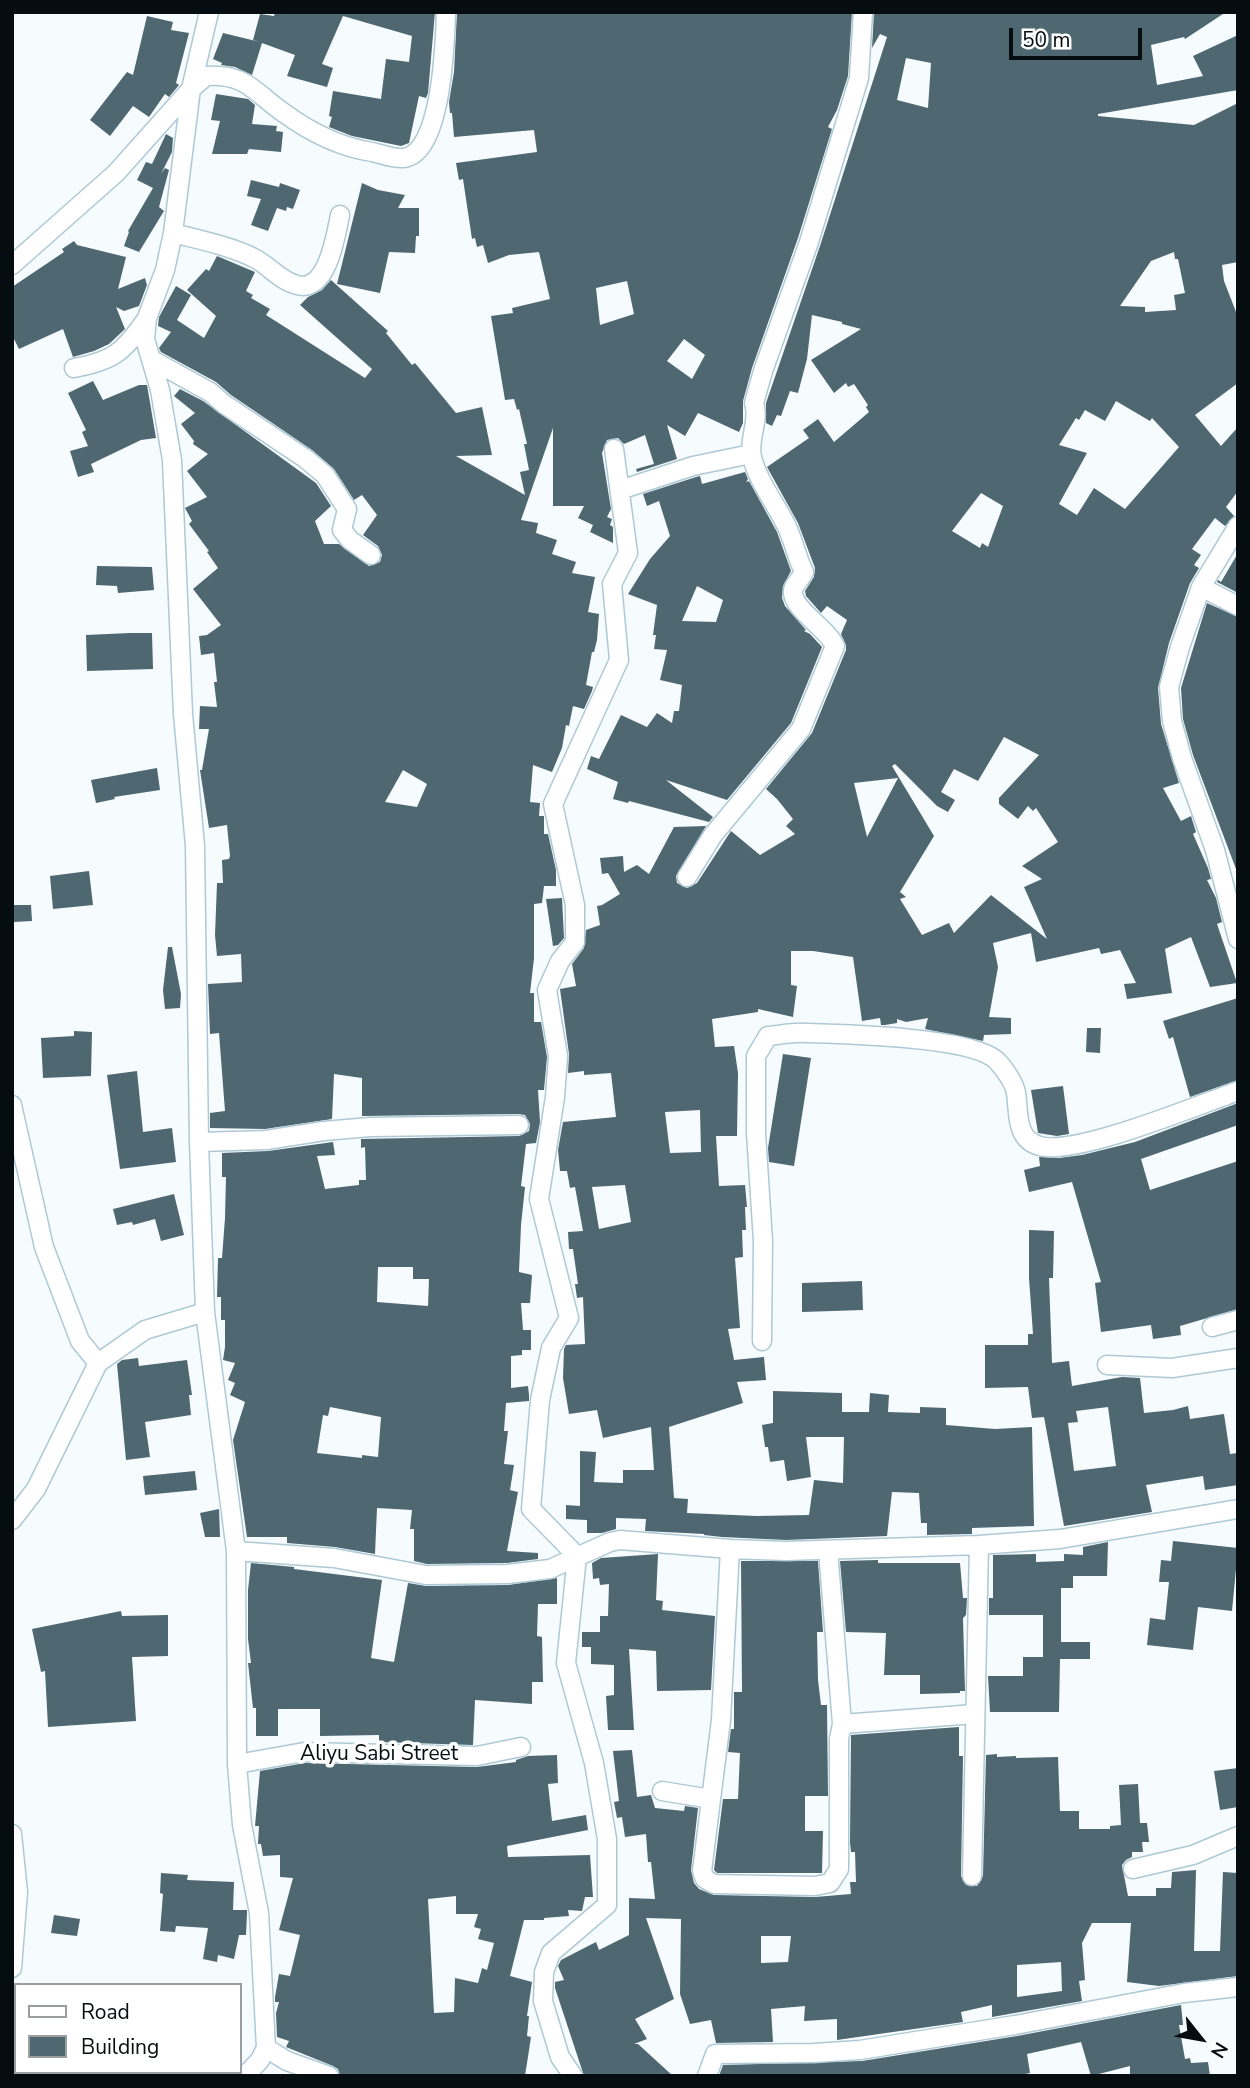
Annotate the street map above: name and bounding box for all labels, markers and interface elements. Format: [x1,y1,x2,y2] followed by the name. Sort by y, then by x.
[1012,14,1145,58] scale bar
[1022,26,1071,54] text: 50 m
[300,1742,458,1768] street label: Aliyu Sabi Street
[14,1983,242,2074] legend
[81,1998,130,2026] text: Road
[1166,2004,1236,2074] north arrow
[81,2033,159,2061] text: Building
[1204,2037,1234,2063] text: N

